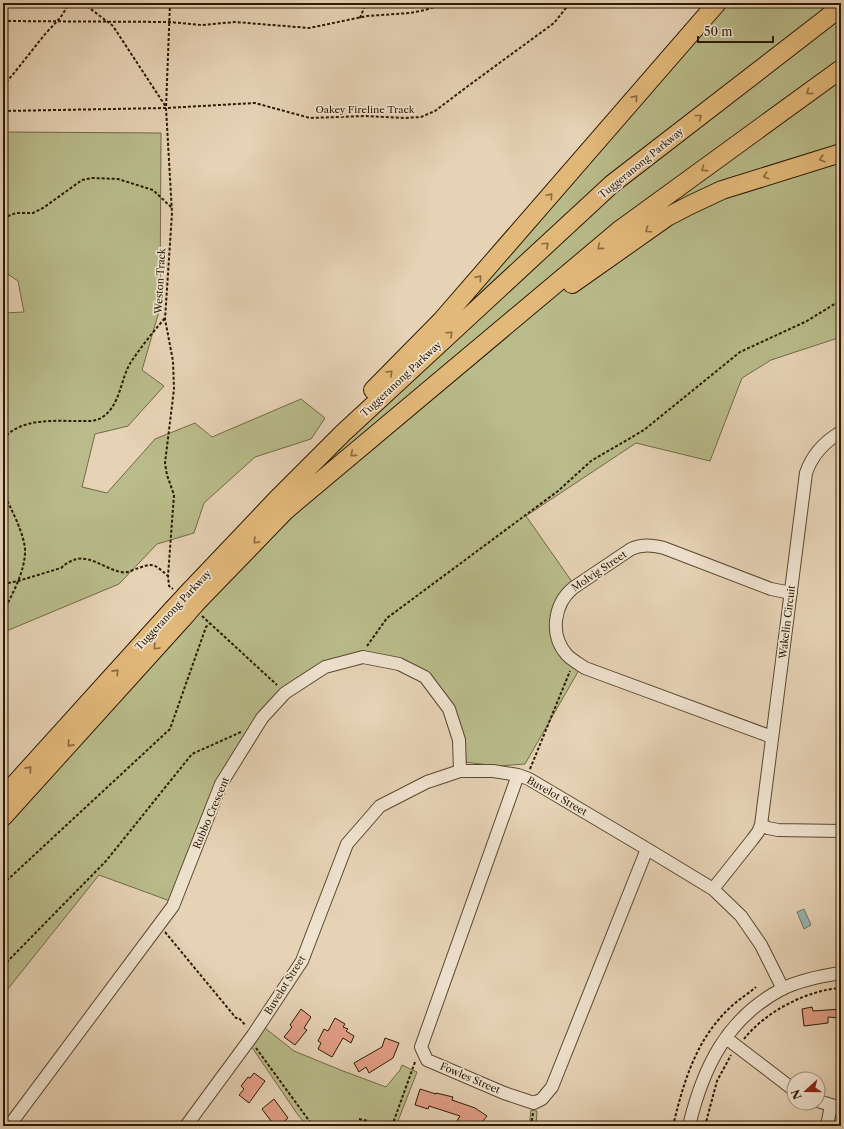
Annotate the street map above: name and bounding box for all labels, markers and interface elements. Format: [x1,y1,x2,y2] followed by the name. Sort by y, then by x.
[698,18,773,44] scale bar
[704,24,733,39] text: 50 m
[807,87,814,94] one-way arrow
[630,95,637,102] one-way arrow
[315,103,416,116] street label: Oakey Fireline Track
[694,115,701,122] one-way arrow
[596,124,686,201] street label: Tuggeranong Parkway
[819,154,826,163] one-way arrow
[701,164,708,171] one-way arrow
[763,171,770,180] one-way arrow
[545,193,552,201] one-way arrow
[646,225,653,232] one-way arrow
[598,242,605,249] one-way arrow
[541,243,548,250] one-way arrow
[152,247,168,315] street label: Weston Track
[474,275,481,283] one-way arrow
[445,331,453,338] one-way arrow
[358,338,444,420] street label: Tuggeranong Parkway
[385,370,393,378] one-way arrow
[350,450,357,457] one-way arrow
[253,536,261,544] one-way arrow
[569,548,629,594] street label: Molvig Street
[132,567,214,653] street label: Tuggeranong Parkway
[776,584,798,661] street label: Wakelin Circuit
[153,642,161,650] one-way arrow
[112,669,119,677] one-way arrow
[67,739,74,747] one-way arrow
[25,766,32,773] one-way arrow
[525,774,590,819] street label: Buvelot Street
[190,775,232,851] street label: Rubbo Crescent
[262,953,309,1017] street label: Buvelot Street
[438,1059,502,1097] street label: Fowles Street
[786,1071,826,1111] north arrow
[788,1087,805,1102] text: N

